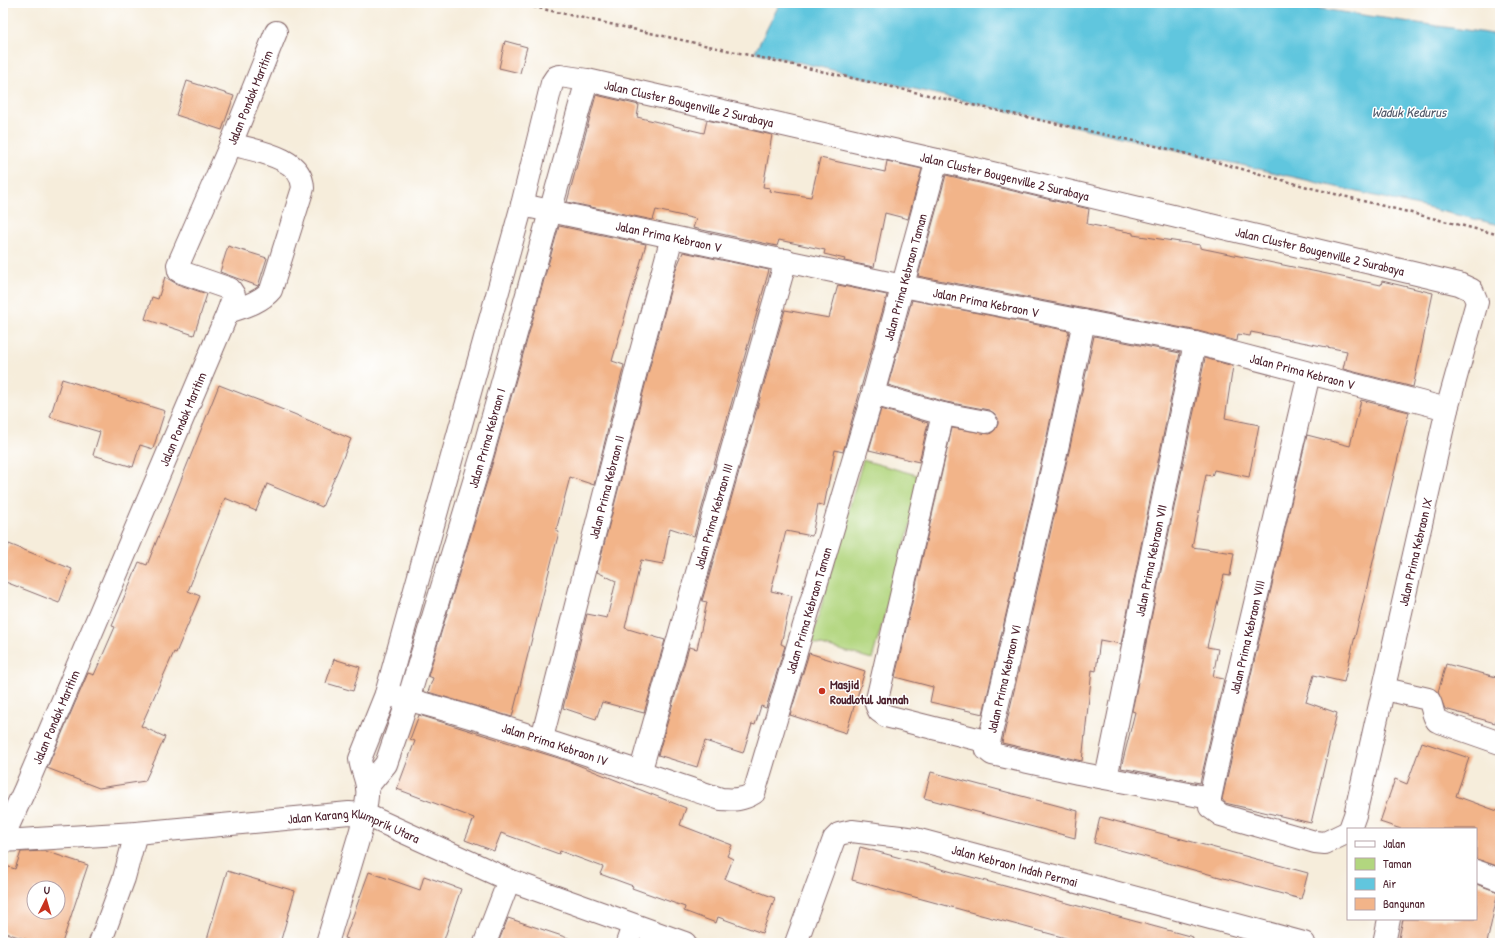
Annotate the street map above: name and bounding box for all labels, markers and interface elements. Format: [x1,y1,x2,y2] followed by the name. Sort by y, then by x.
[223,47,277,147] street label: Jalan Pondok Maritim
[603,75,775,131] street label: Jalan Cluster Bougenville 2 Surabaya
[1372,102,1448,121] water label: Waduk Kedurus
[918,147,1091,205] street label: Jalan Cluster Bougenville 2 Surabaya
[879,211,931,343] street label: Jalan Prima Kebraon Taman
[614,216,724,256] street label: Jalan Prima Kebraon V
[1234,222,1406,280] street label: Jalan Cluster Bougenville 2 Surabaya
[931,283,1041,321] street label: Jalan Prima Kebraon V
[1248,349,1357,394] street label: Jalan Prima Kebraon V
[155,369,211,469] street label: Jalan Pondok Maritim
[464,386,509,490] street label: Jalan Prima Kebraon I
[584,433,628,541] street label: Jalan Prima Kebraon II
[689,461,737,571] street label: Jalan Prima Kebraon III
[1394,496,1436,608] street label: Jalan Prima Kebraon IX
[1130,503,1171,618] street label: Jalan Prima Kebraon VII
[781,545,836,676] street label: Jalan Prima Kebraon Taman
[1225,578,1269,696] street label: Jalan Prima Kebraon VIII
[982,623,1025,735] street label: Jalan Prima Kebraon VI
[28,667,84,767] street label: Jalan Pondok Maritim
[830,675,909,708] place label: Masjid Roudlotul Jannah
[817,686,827,696] marker: Masjid Roudlotul Jannah
[500,718,611,770] street label: Jalan Prima Kebraon IV
[287,804,423,847] street label: Jalan Karang Klumprik Utara
[1347,828,1477,920] legend
[1383,835,1405,852] text: Jalan
[950,840,1080,891] street label: Jalan Kebraon Indah Permai
[1383,855,1412,872] text: Taman
[1383,875,1397,892] text: Air
[26,880,66,920] north arrow
[43,883,51,897] text: U
[1383,895,1425,912] text: Bangunan

